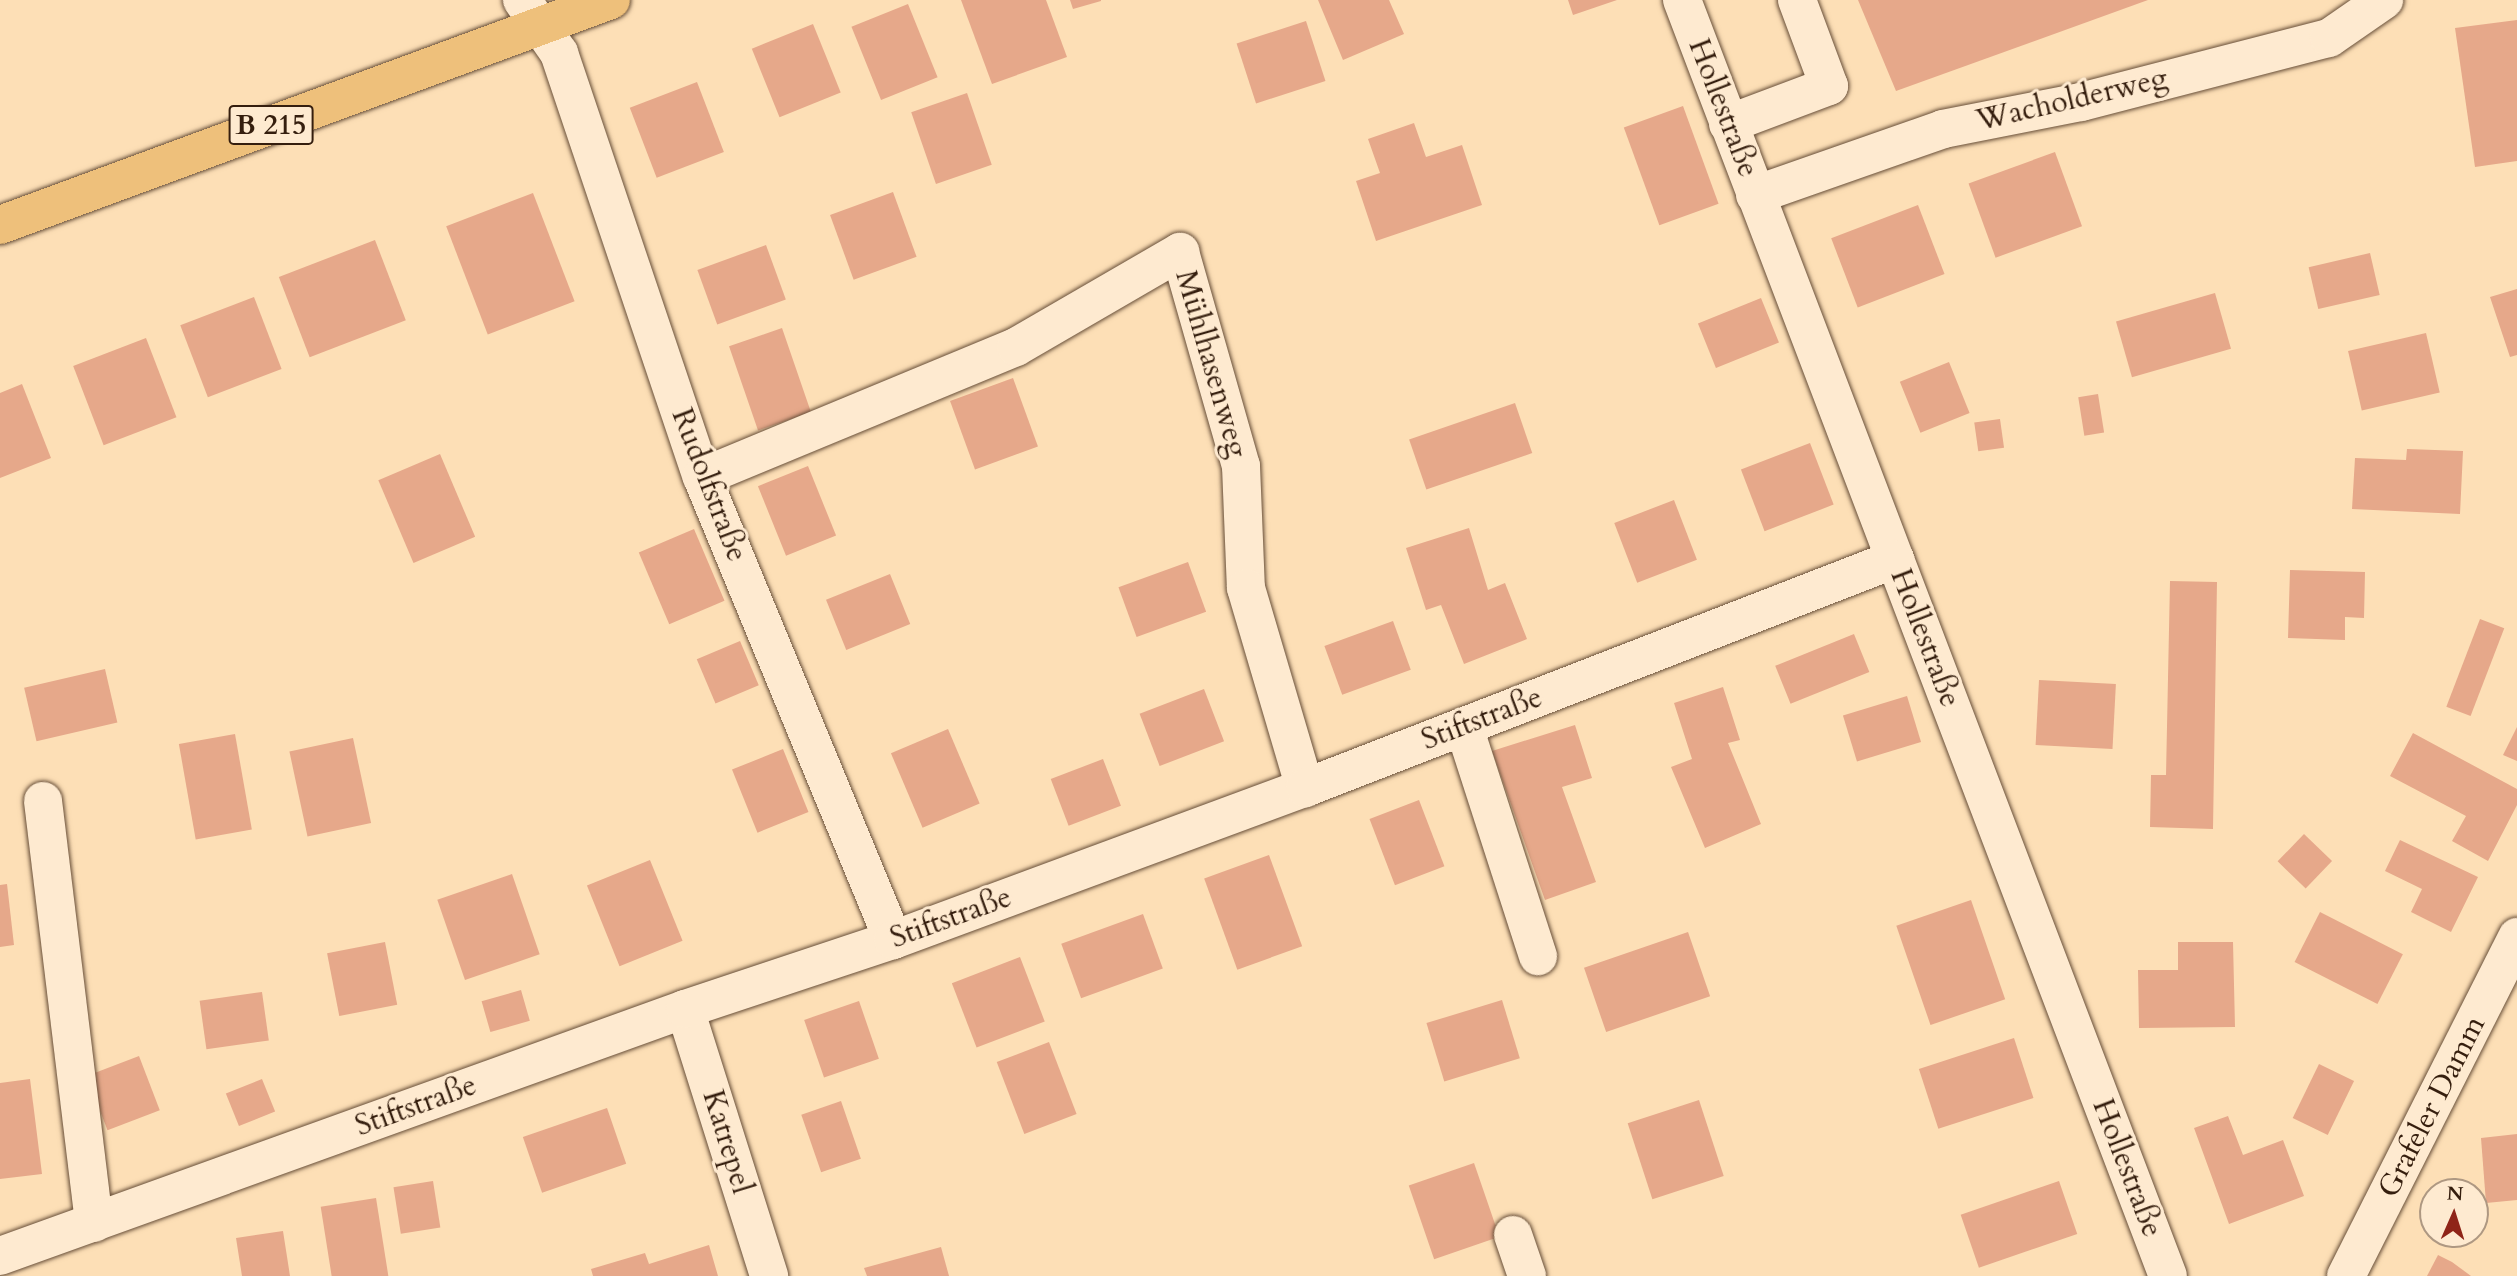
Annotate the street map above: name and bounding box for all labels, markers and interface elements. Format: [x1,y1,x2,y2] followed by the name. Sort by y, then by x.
[1680,34,1766,182] street label: Hollestraße
[1973,61,2171,139] street label: Wacholderweg
[227,100,315,150] road number: B 215
[1167,266,1255,462] street label: Mühlhasenweg
[663,403,755,567] street label: Rudolfstraße
[1882,564,1968,712] street label: Hollestraße
[1417,680,1547,758] street label: Stiftstraße
[885,879,1017,957] street label: Stiftstraße
[2371,1010,2493,1204] street label: Grafeler Damm
[350,1067,482,1145] street label: Stiftstraße
[694,1086,760,1198] street label: Katrepel
[2084,1094,2170,1242] street label: Hollestraße
[2419,1178,2489,1248] north arrow
[2446,1181,2464,1207] text: N

